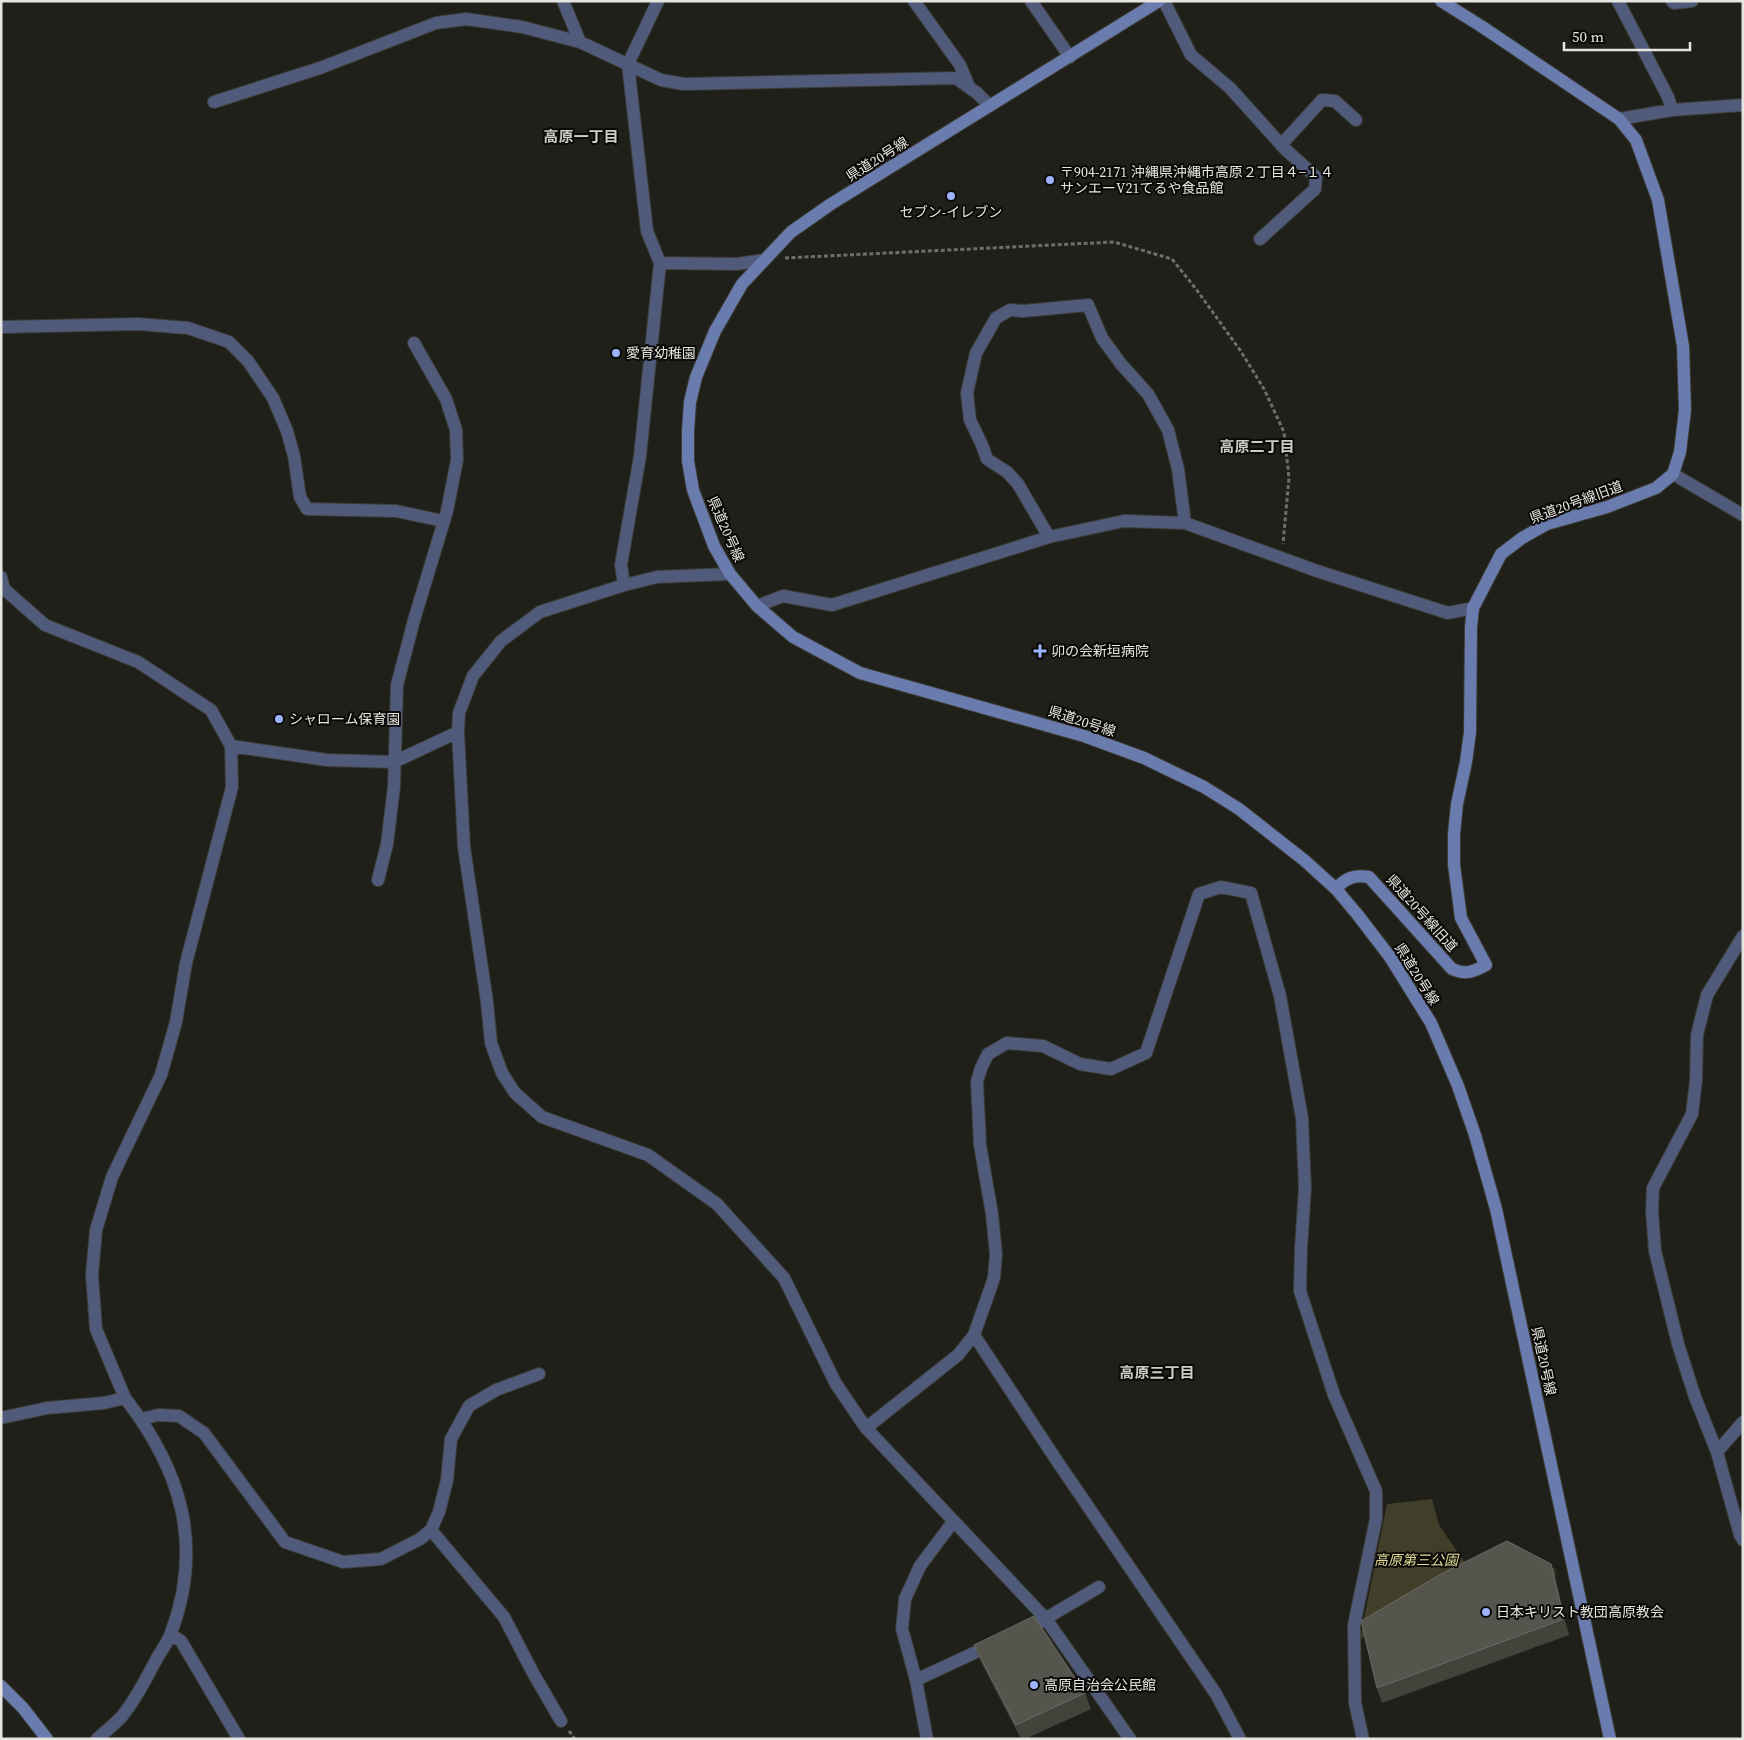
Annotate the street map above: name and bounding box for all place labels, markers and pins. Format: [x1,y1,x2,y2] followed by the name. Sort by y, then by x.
[1060,162,1334,198] place label: 〒904-2171 沖縄県沖縄市高原２丁目４−１４ サンエーV21てるや食品館
[1044,174,1056,186] marker: 〒904-2171 沖縄県沖縄市高原２丁目４−１４ サンエーV21てるや食品館
[945,190,957,202] marker: セブン-イレブン
[900,202,1002,222] place label: セブン-イレブン
[626,343,696,363] place label: 愛育幼稚園
[610,347,622,359] marker: 愛育幼稚園
[1051,641,1149,661] place label: 卯の会新垣病院
[1033,644,1047,658] marker: 卯の会新垣病院
[289,709,401,729] place label: シャローム保育園
[273,713,285,725] marker: シャローム保育園
[1496,1602,1664,1622] place label: 日本キリスト教団高原教会
[1480,1606,1492,1618] marker: 日本キリスト教団高原教会
[1044,1675,1156,1695] place label: 高原自治会公民館
[1028,1679,1040,1691] marker: 高原自治会公民館

